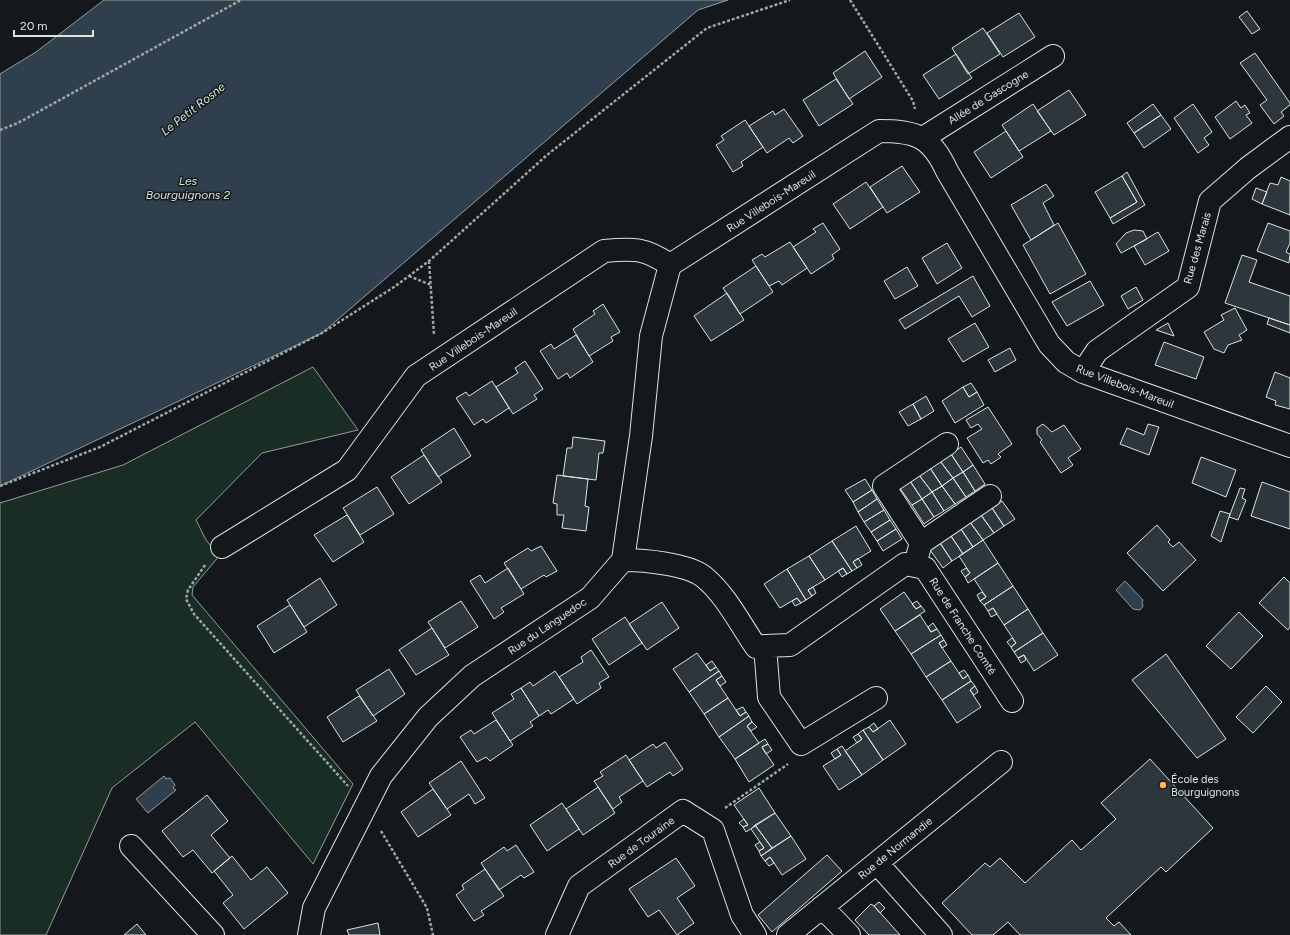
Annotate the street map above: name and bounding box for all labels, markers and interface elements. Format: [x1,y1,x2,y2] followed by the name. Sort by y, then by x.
[14,12,93,38] scale bar
[20,19,48,33] text: 20 m
[946,67,1031,127] street label: Allée de Gascogne
[158,79,228,138] water label: Le Petit Rosne
[724,168,818,235] street label: Rue Villebois-Mareuil
[146,174,230,202] water label: Les Bourguignons 2
[1181,211,1214,285] street label: Rue des Marais
[427,305,520,374] street label: Rue Villebois-Mareuil
[1074,362,1176,411] street label: Rue Villebois-Mareuil
[926,575,999,677] street label: Rue de Franche Comté
[506,595,589,657] street label: Rue du Languedoc
[1171,773,1239,799] place label: École des Bourguignons
[1158,780,1168,790] marker: École des Bourguignons
[606,814,677,871] street label: Rue de Touraine
[856,815,935,882] street label: Rue de Normandie

